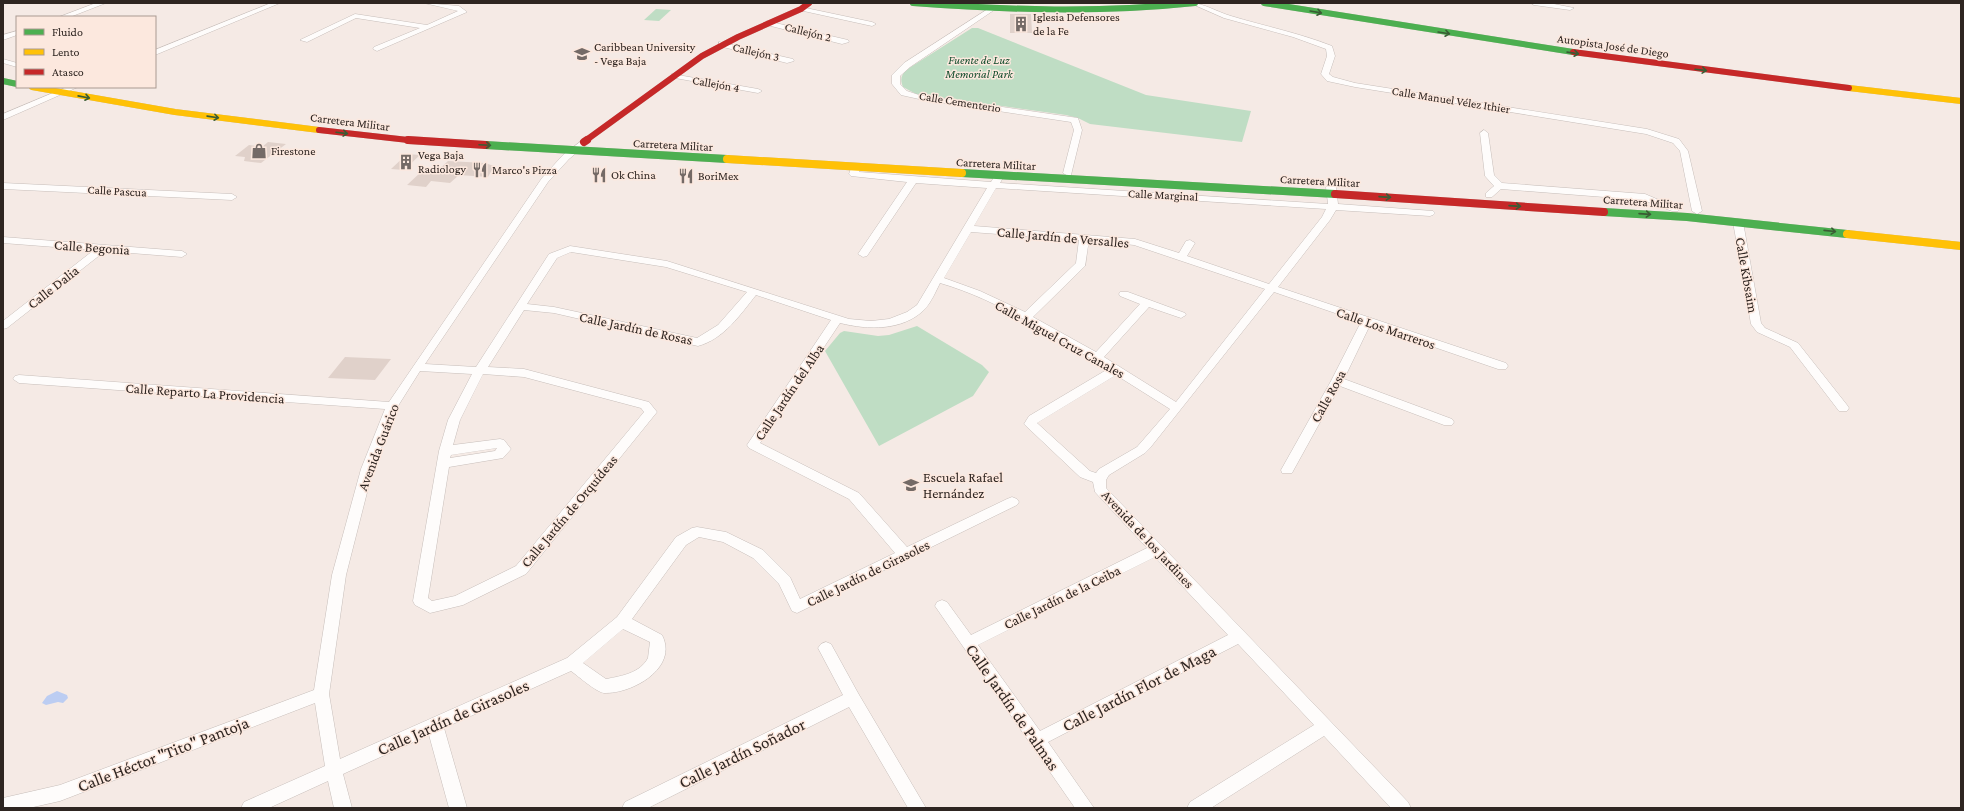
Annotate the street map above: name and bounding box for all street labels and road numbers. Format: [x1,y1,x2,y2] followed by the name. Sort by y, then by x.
[783,19,833,45] street label: Callejón 2
[1556,31,1670,61] street label: Autopista José de Diego
[731,40,781,64] street label: Callejón 3
[691,73,741,95] street label: Callejón 4
[1391,84,1512,116] street label: Calle Manuel Vélez Ithier
[918,89,1002,115] street label: Calle Cementerio
[309,110,391,134] street label: Carretera Militar
[633,136,714,154] street label: Carretera Militar
[956,155,1037,173] street label: Carretera Militar
[1280,172,1361,190] street label: Carretera Militar
[87,182,147,200] street label: Calle Pascua
[1128,186,1198,204] street label: Calle Marginal
[1602,192,1684,212] street label: Carretera Militar
[996,223,1130,251] street label: Calle Jardín de Versalles
[54,236,131,258] street label: Calle Begonia
[1732,236,1762,314] street label: Calle Kibsaim
[24,262,82,312] street label: Calle Dalia
[992,297,1128,381] street label: Calle Miguel Cruz Canales
[1334,304,1438,352] street label: Calle Los Marreros
[578,308,694,348] street label: Calle Jardín de Rosas
[751,341,827,443] street label: Calle Jardín del Alba
[1307,367,1349,425] street label: Calle Rosa
[125,379,286,407] street label: Calle Reparto La Providencia
[354,401,402,493] street label: Avenida Guárico
[517,452,621,570] street label: Calle Jardín de Orquídeas
[1098,487,1198,591] street label: Avenida de los Jardines
[804,536,932,610] street label: Calle Jardín de Girasoles
[1001,562,1123,632] street label: Calle Jardín de la Ceiba
[962,640,1064,774] street label: Calle Jardín de Palmas
[1059,641,1219,735] street label: Calle Jardín Flor de Maga
[375,675,532,759] street label: Calle Jardín de Girasoles
[75,713,252,796] street label: Calle Héctor "Tito" Pantoja
[676,715,809,792] street label: Calle Jardín Soñador

